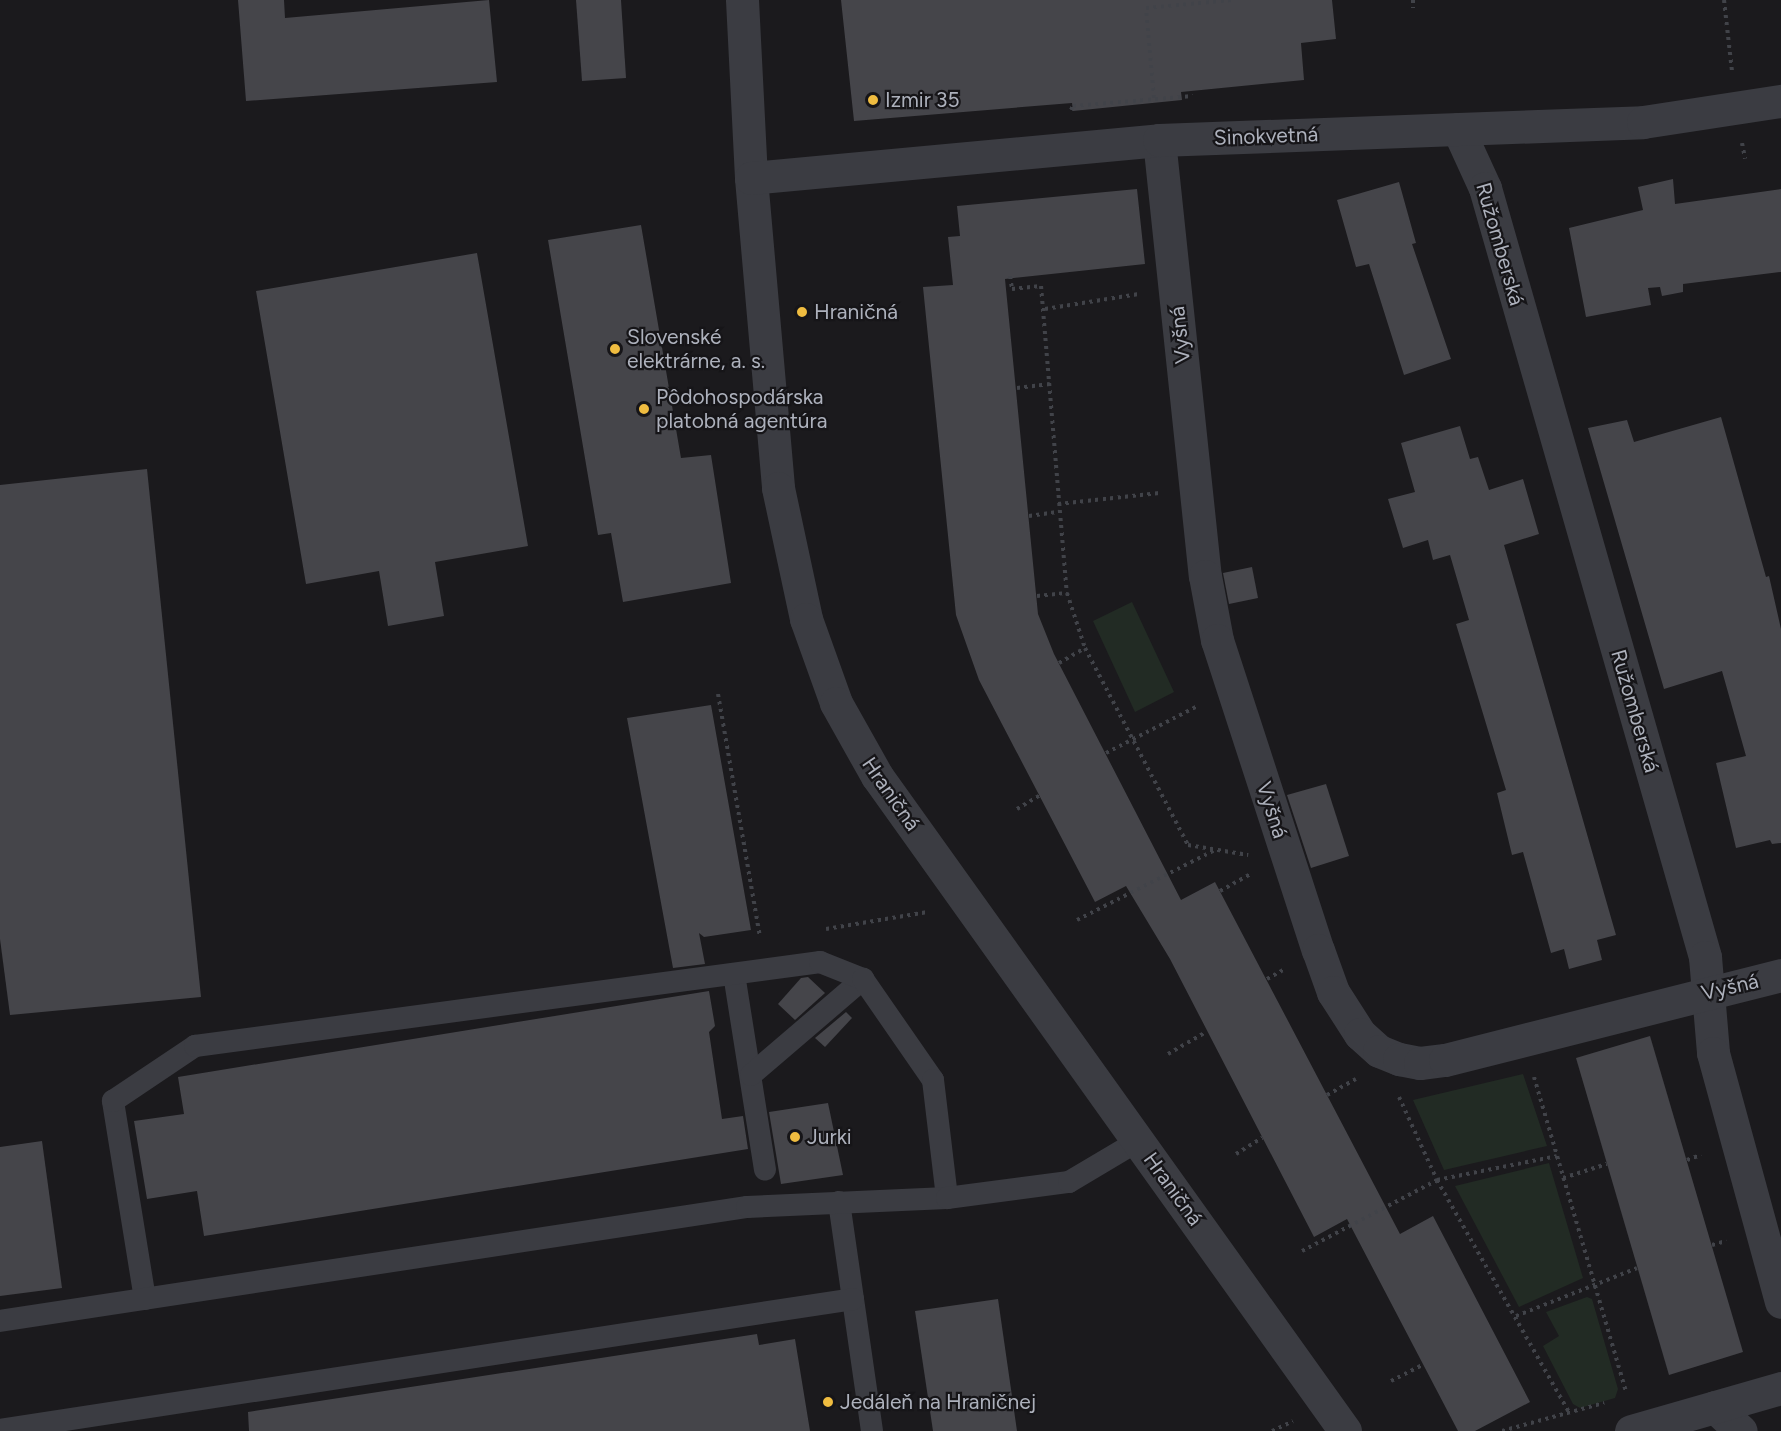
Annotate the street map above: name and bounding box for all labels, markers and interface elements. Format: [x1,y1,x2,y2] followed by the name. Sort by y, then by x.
[885,87,960,113] place label: Izmir 35
[866,93,880,107] marker: Izmir 35
[1213,122,1319,150] street label: Sinokvetná
[1470,180,1530,308] street label: Ružomberská
[814,299,898,325] place label: Hraničná
[795,305,809,319] marker: Hraničná
[1164,305,1196,365] street label: Vyšná
[627,324,765,374] place label: Slovenské elektrárne, a. s.
[608,342,622,356] marker: Slovenské elektrárne, a. s.
[656,384,827,434] place label: Pôdohospodárska platobná agentúra
[637,402,651,416] marker: Pôdohospodárska platobná agentúra
[1605,647,1665,775] street label: Ružomberská
[857,752,925,836] street label: Hraničná
[1251,779,1293,841] street label: Vyšná
[1699,968,1761,1006] street label: Vyšná
[807,1124,852,1150] place label: Jurki
[788,1130,802,1144] marker: Jurki
[1138,1148,1208,1230] street label: Hraničná
[840,1389,1036,1415] place label: Jedáleň na Hraničnej
[821,1395,835,1409] marker: Jedáleň na Hraničnej

